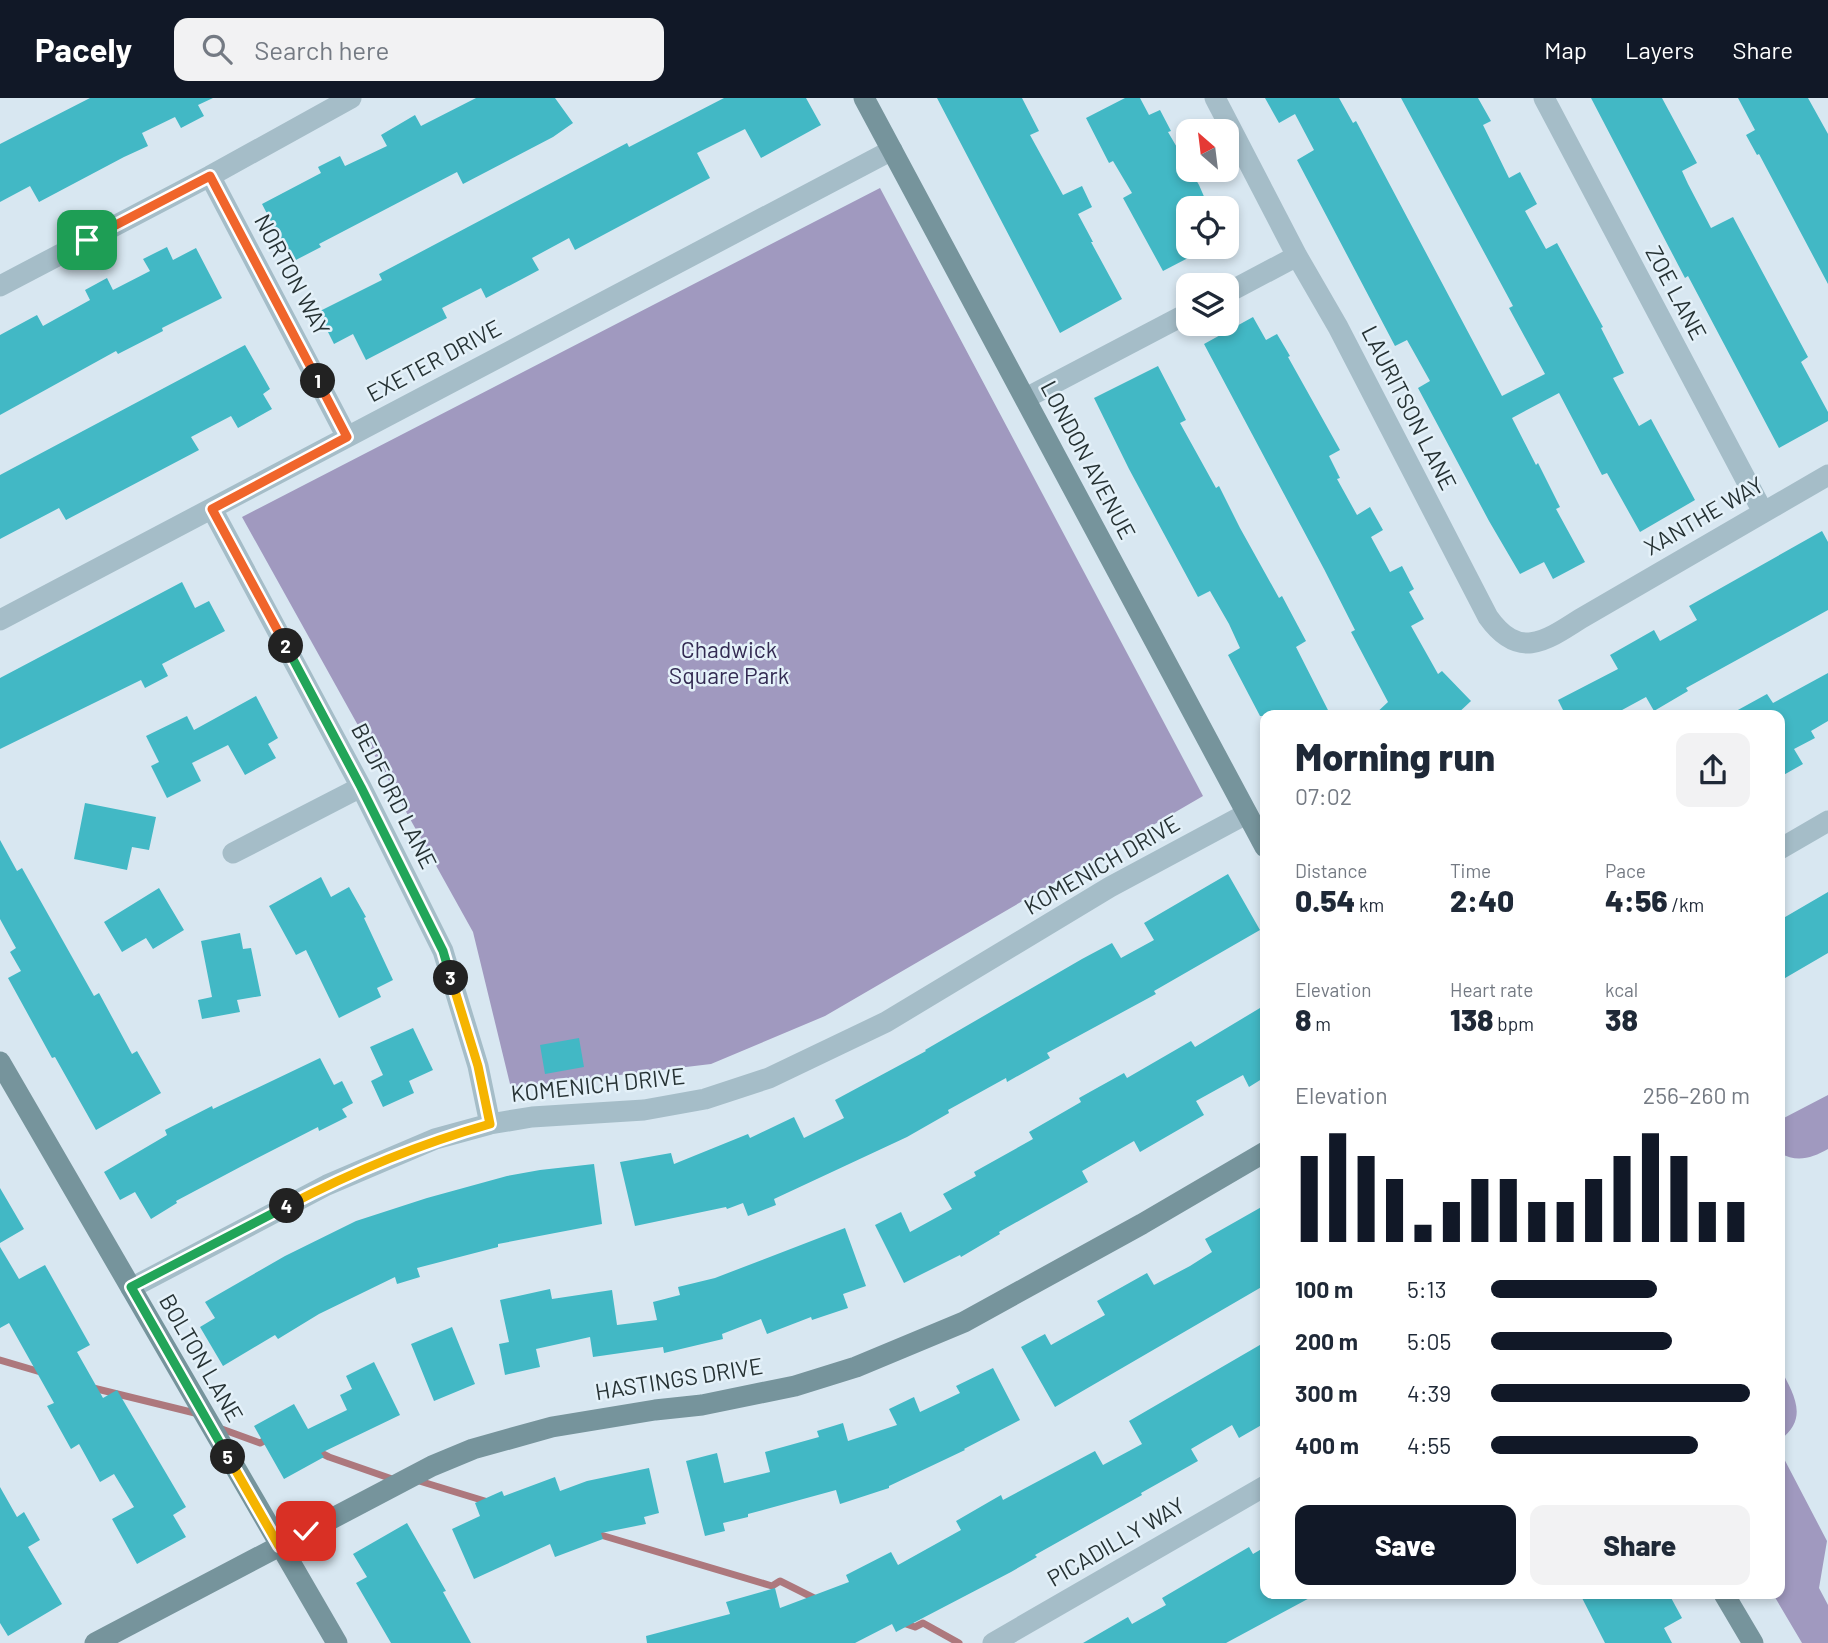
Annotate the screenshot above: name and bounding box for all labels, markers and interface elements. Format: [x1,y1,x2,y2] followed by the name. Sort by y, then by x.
[174,18,664,81] search box
[35,29,132,69] text: Pacely
[198,30,236,68] icon: search
[254,34,389,65] text: Search here
[1544,35,1587,64] text: Map
[1625,35,1694,64] text: Layers
[1732,35,1793,64] text: Share
[1176,119,1239,182] north arrow
[1176,119,1239,336] map controls
[1176,196,1239,259] button: locate
[249,209,337,340] street label: NORTON WAY
[57,210,117,270] pin
[68,221,106,259] icon: arrive
[1640,241,1713,344] street label: ZOE LANE
[1176,273,1239,336] button: layers
[361,313,506,407] street label: EXETER DRIVE
[1356,321,1463,494] street label: LAURITSON LANE
[300,364,336,398] pin: 1
[314,369,321,392] text: 1
[1035,375,1142,544] street label: LONDON AVENUE
[1639,470,1768,561] street label: XANTHE WAY
[268,628,304,664] pin: 2
[280,634,291,657] text: 2
[669,635,789,689] park label: Chadwick Square Park
[346,718,444,873] street label: BEDFORD LANE
[1295,733,1495,779] text: Morning run
[1676,733,1750,807] button: share
[1295,782,1352,810] text: 07:02
[1019,808,1184,920] street label: KOMENICH DRIVE
[1295,859,1367,882] text: Distance
[1450,859,1491,882] text: Time
[1605,859,1646,882] text: Pace
[1295,882,1355,918] text: 0.54
[1450,882,1514,918] text: 2:40
[1605,882,1668,918] text: 4:56
[1355,893,1384,916] text: km
[1668,893,1704,916] text: /km
[434,960,468,996] pin: 3
[445,966,456,989] text: 3
[1295,978,1372,1001] text: Elevation
[1450,978,1533,1001] text: Heart rate
[1605,978,1638,1001] text: kcal
[1295,1001,1311,1037] text: 8
[1450,1001,1494,1037] text: 138
[1605,1001,1638,1037] text: 38
[1311,1012,1331,1035] text: m
[1494,1012,1534,1035] text: bpm
[509,1061,686,1107] street label: KOMENICH DRIVE
[1295,1081,1388,1109] text: Elevation
[1643,1081,1750,1109] text: 256–260 m
[270,1188,304,1224] pin: 4
[281,1194,292,1217] text: 4
[1295,1275,1353,1303] text: 100 m
[1407,1275,1447,1303] text: 5:13
[154,1288,250,1427] street label: BOLTON LANE
[1295,1327,1358,1355] text: 200 m
[1407,1327,1451,1355] text: 5:05
[593,1351,765,1405] street label: HASTINGS DRIVE
[1295,1379,1357,1407] text: 300 m
[1407,1379,1451,1407] text: 4:39
[1295,1431,1359,1459] text: 400 m
[1407,1431,1451,1459] text: 4:55
[210,1440,246,1474] pin: 5
[222,1445,233,1468] text: 5
[1042,1490,1189,1592] street label: PICADILLY WAY
[276,1501,336,1561] pin
[1295,1505,1516,1585] button: Save
[1530,1505,1750,1585] button: Share
[287,1512,325,1550] icon: check

